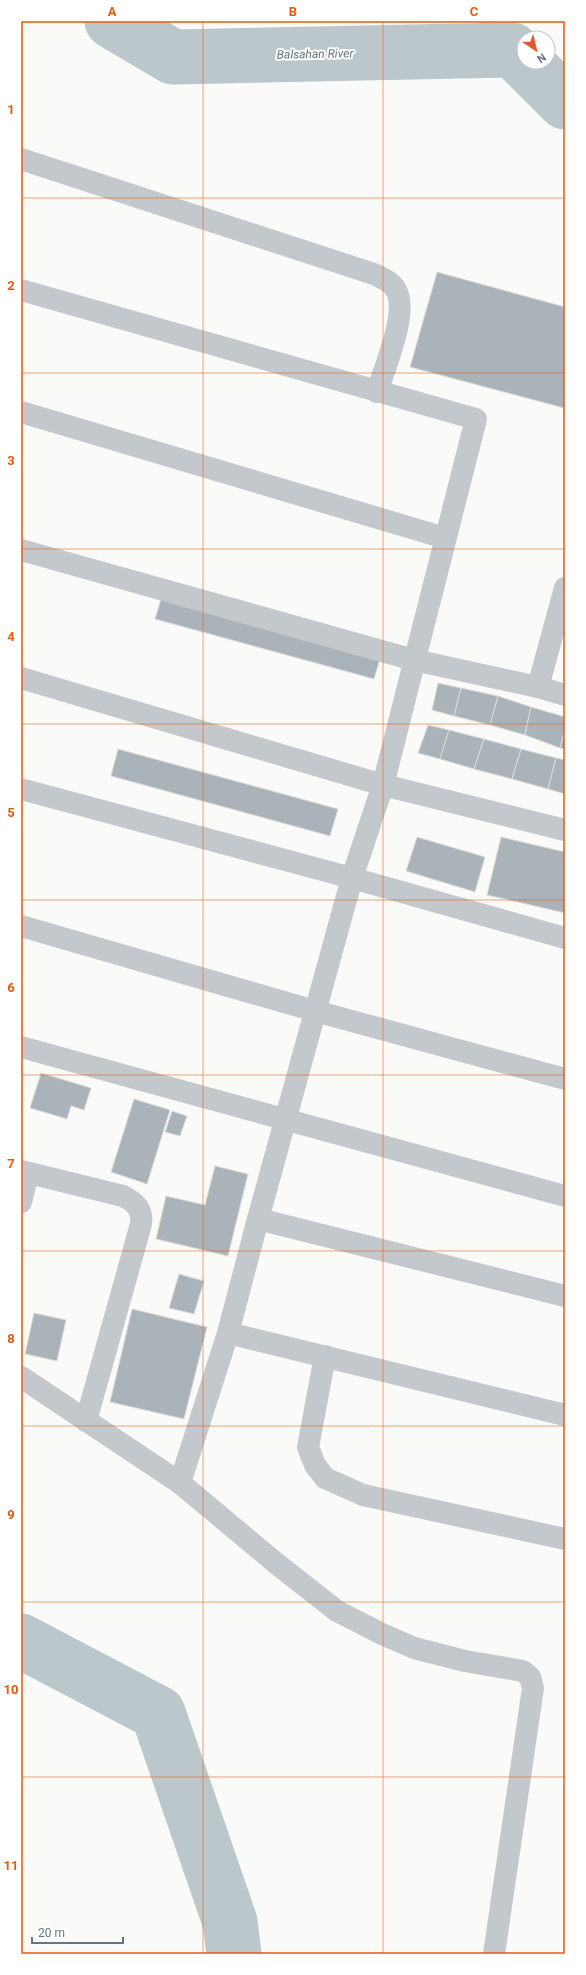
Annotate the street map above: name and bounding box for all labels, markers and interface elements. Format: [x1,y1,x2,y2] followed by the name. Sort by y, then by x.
[108,4,117,19] text: A
[289,4,297,19] text: B
[470,4,479,19] text: C
[516,30,556,70] north arrow
[277,46,354,62] water label: Balsahan River
[534,50,548,65] text: N
[7,102,15,117] text: 1
[7,278,15,293] text: 2
[7,453,15,468] text: 3
[7,629,15,644] text: 4
[7,805,15,820] text: 5
[7,980,15,995] text: 6
[7,1156,15,1171] text: 7
[7,1331,15,1346] text: 8
[7,1507,15,1522] text: 9
[4,1682,18,1697] text: 10
[4,1858,18,1873] text: 11
[32,1919,123,1945] scale bar
[38,1926,65,1940] text: 20 m

